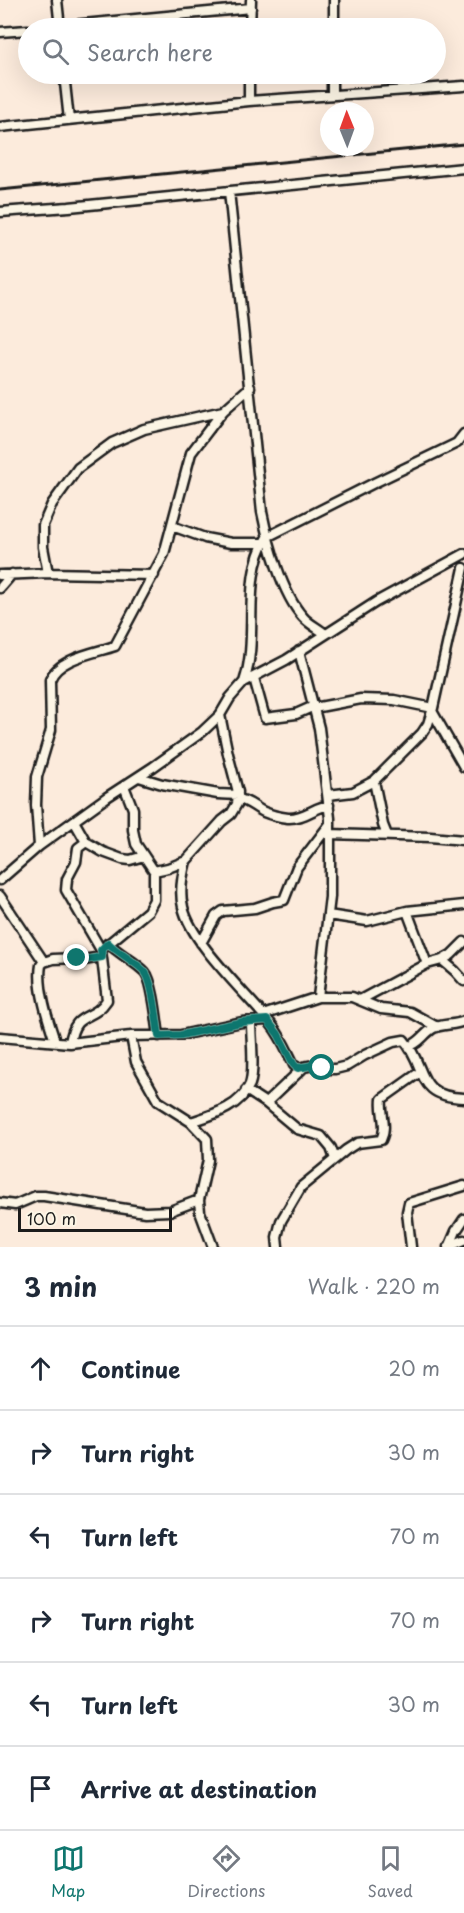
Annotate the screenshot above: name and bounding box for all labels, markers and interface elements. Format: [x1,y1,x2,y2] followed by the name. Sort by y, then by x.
[18,18,446,84] search box
[39,35,72,68] icon: search
[87,35,213,68] text: Search here
[320,102,374,156] north arrow
[63,944,89,970] route end
[308,1054,334,1080] route start
[18,1205,172,1232] scale bar
[27,1206,76,1230] text: 100 m
[24,1267,97,1306] text: 3 min
[308,1271,440,1301] text: Walk · 220 m
[24,1352,57,1385] icon: ahead
[81,1352,180,1385] text: Continue
[388,1353,440,1383] text: 20 m
[24,1436,57,1469] icon: right
[81,1436,194,1469] text: Turn right
[387,1437,440,1467] text: 30 m
[24,1520,57,1553] icon: left
[81,1520,178,1553] text: Turn left
[390,1521,440,1551] text: 70 m
[24,1604,57,1637] icon: right
[81,1604,194,1637] text: Turn right
[390,1605,440,1635] text: 70 m
[24,1688,57,1721] icon: left
[81,1688,178,1721] text: Turn left
[387,1689,440,1719] text: 30 m
[24,1772,57,1805] icon: arrive
[81,1772,317,1805] text: Arrive at destination
[51,1842,85,1902] tab: Map
[187,1842,265,1902] tab: Directions
[367,1842,413,1902] tab: Saved

